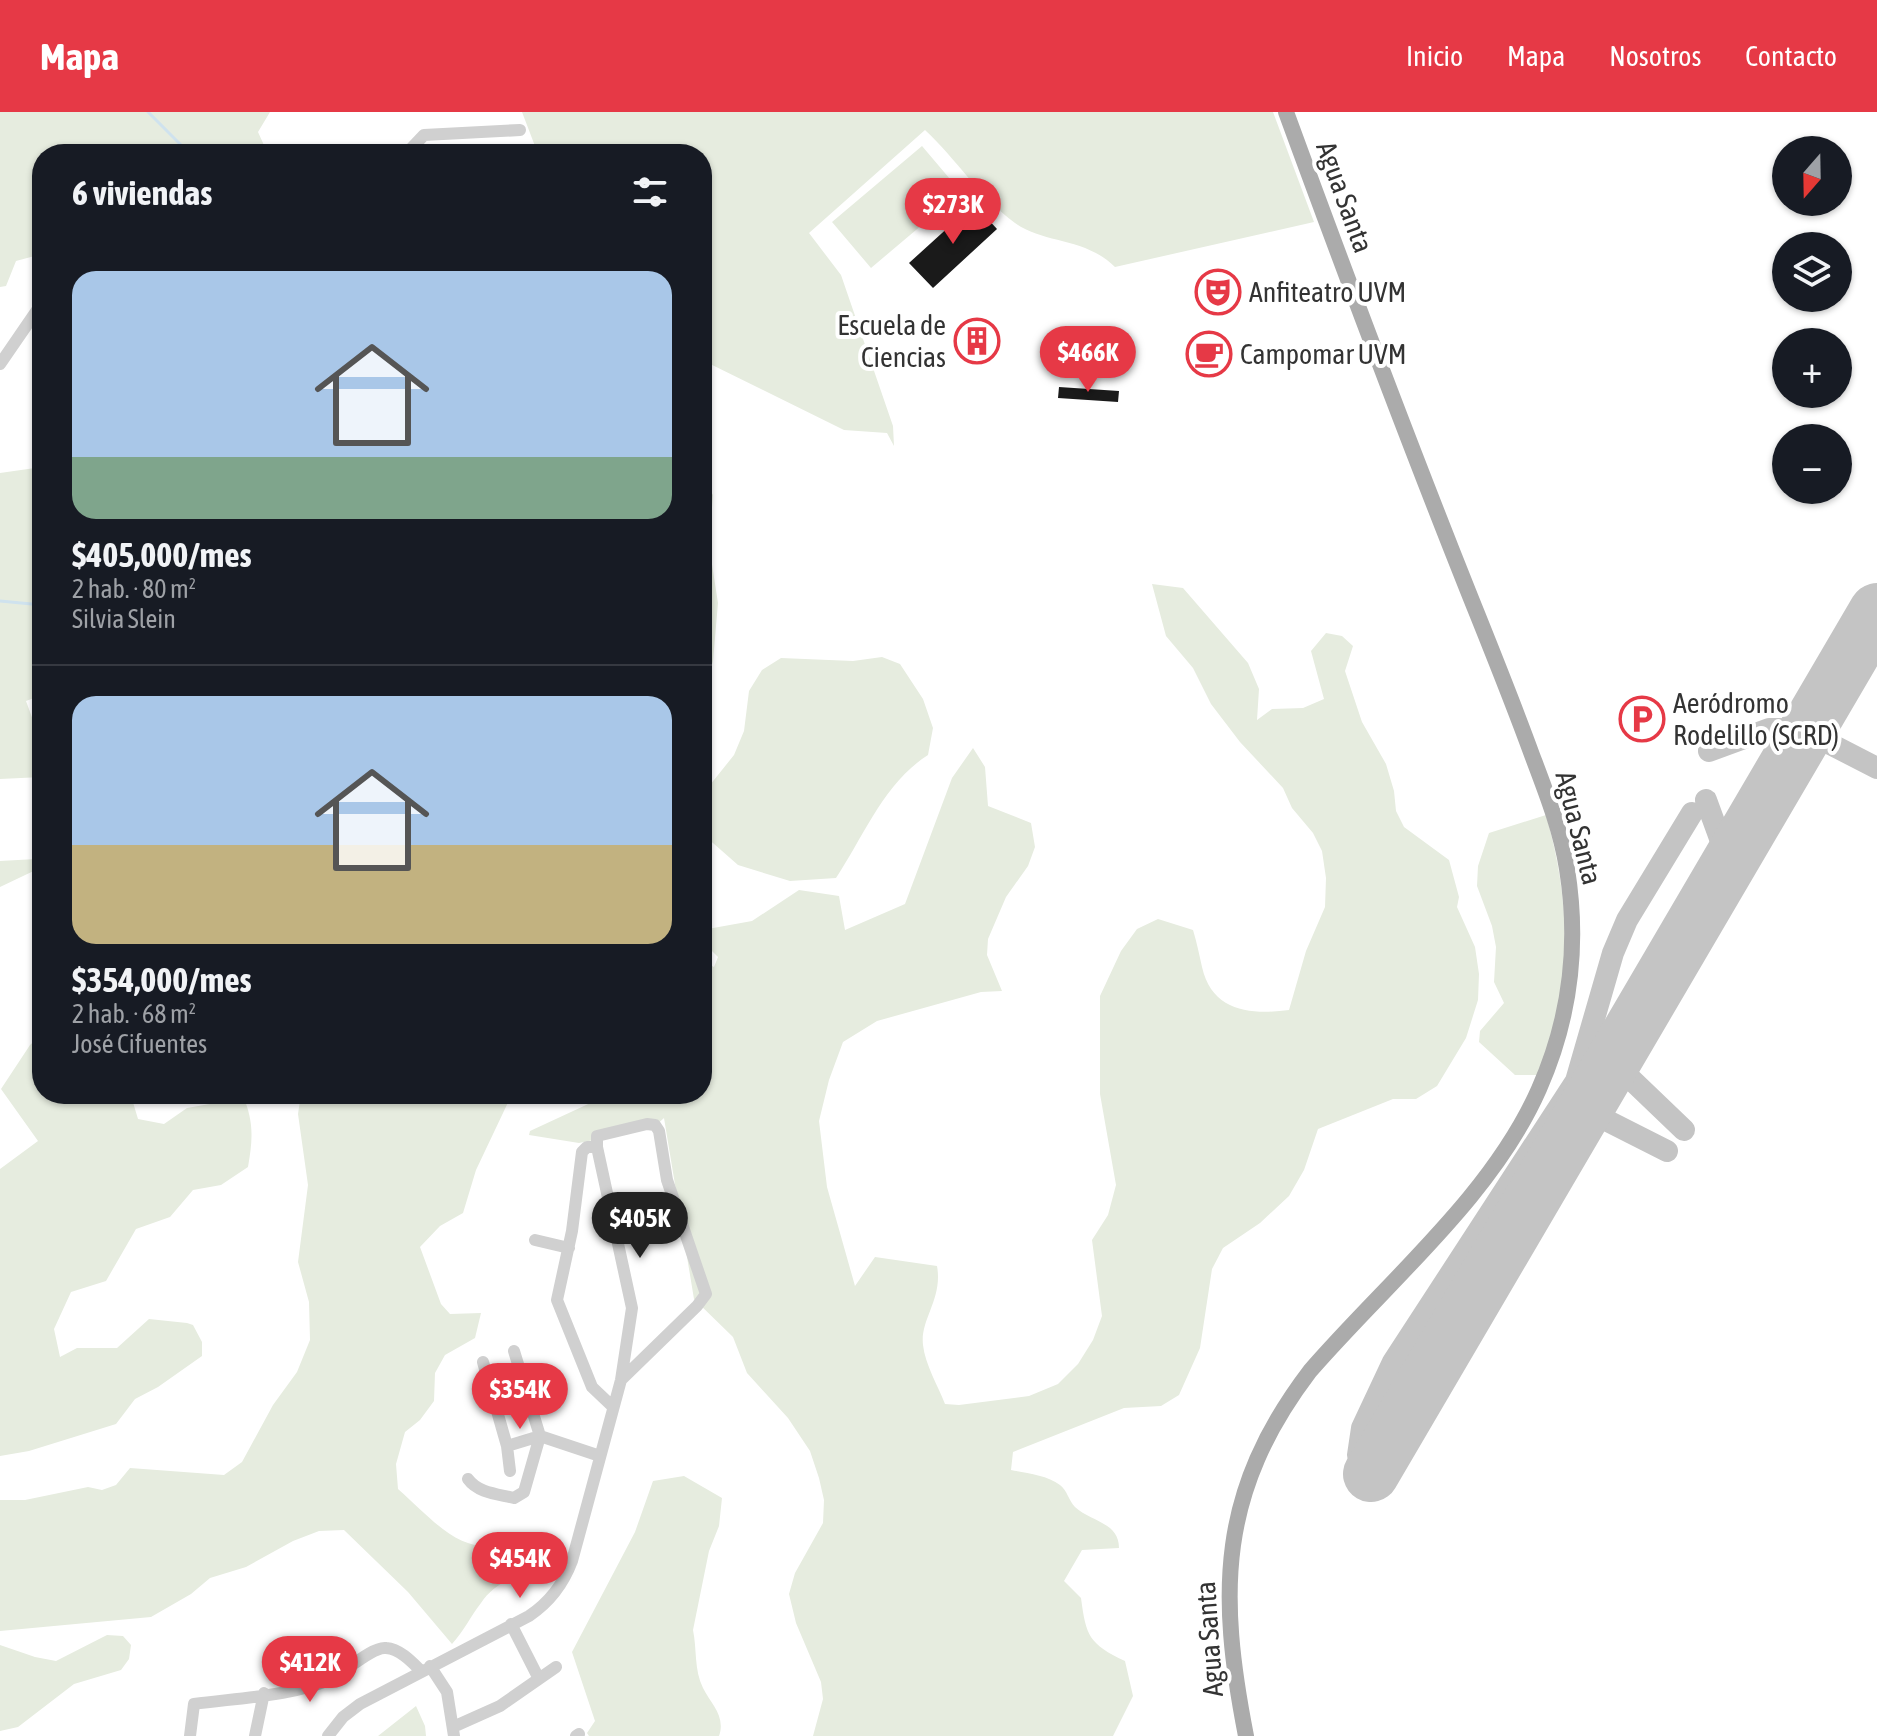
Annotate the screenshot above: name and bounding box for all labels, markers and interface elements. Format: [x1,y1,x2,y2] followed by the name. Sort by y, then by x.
[40,35,119,78] text: Mapa
[1406,40,1463,72] text: Inicio
[1507,40,1565,72] text: Mapa
[1609,40,1701,72] text: Nosotros
[1745,40,1837,72] text: Contacto
[1772,136,1852,216] north arrow
[1772,136,1852,504] map controls
[1310,137,1380,257] street label: Agua Santa
[628,170,672,214] icon: filters
[72,173,212,212] text: 6 viviendas
[897,178,1009,246] pin: $273K
[923,189,983,219] text: $273K
[1772,232,1852,312] button: layers
[1194,268,1242,316] theatre icon: Anfiteatro UVM
[1249,276,1406,308] place label: Anfiteatro UVM
[837,309,946,373] place label: Escuela de Ciencias
[953,317,1001,365] building icon: Escuela de Ciencias
[300,323,444,467] icon: home
[1032,326,1144,394] pin: $466K
[1772,328,1852,408] button: +
[1185,330,1233,378] cafe icon: Campomar UVM
[1058,337,1118,367] text: $466K
[1240,338,1407,370] place label: Campomar UVM
[1772,424,1852,504] button: −
[72,535,252,574] text: $405,000/mes
[72,574,196,604] text: 2 hab. · 80 m²
[72,604,176,634] text: Silvia Slein
[1673,687,1839,751] place label: Aeródromo Rodelillo (SCRD)
[1618,695,1666,743] parking icon: Aeródromo Rodelillo (SCRD)
[300,748,444,892] icon: home
[1549,768,1609,888] street label: Agua Santa
[72,960,252,999] text: $354,000/mes
[72,999,196,1029] text: 2 hab. · 68 m²
[72,1029,207,1059] text: José Cifuentes
[584,1192,696,1260] pin: $405K
[610,1203,670,1233] text: $405K
[464,1363,576,1431] pin: $354K
[490,1374,550,1404] text: $354K
[464,1532,576,1600] pin: $454K
[490,1543,550,1573] text: $454K
[1189,1580,1229,1698] street label: Agua Santa
[254,1636,366,1704] pin: $412K
[280,1647,340,1677] text: $412K

